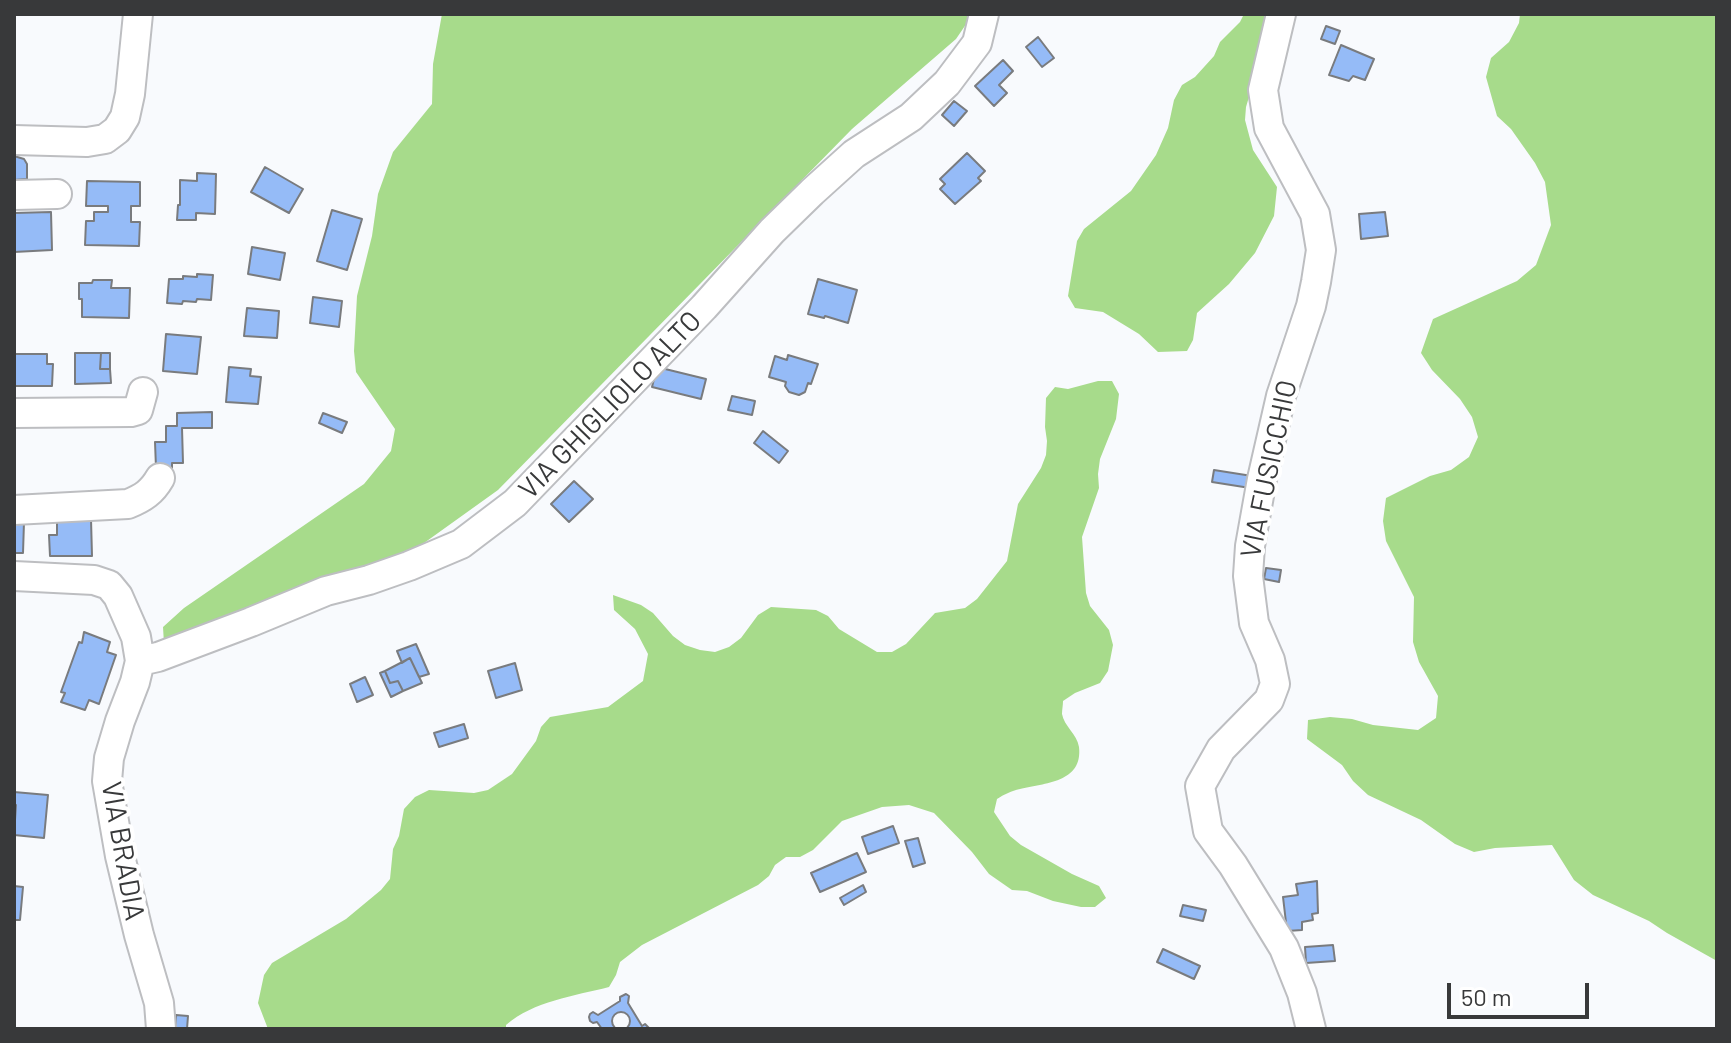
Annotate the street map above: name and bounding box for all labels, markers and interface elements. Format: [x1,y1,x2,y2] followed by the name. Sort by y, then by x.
[512,304,708,506] street label: VIA GHIGLIOLO ALTO
[1234,377,1304,561] street label: VIA FUSICCHIO
[94,779,152,923] street label: VIA BRADIA
[1451,967,1593,1017] scale bar
[1461,982,1512,1011] text: 50 m

